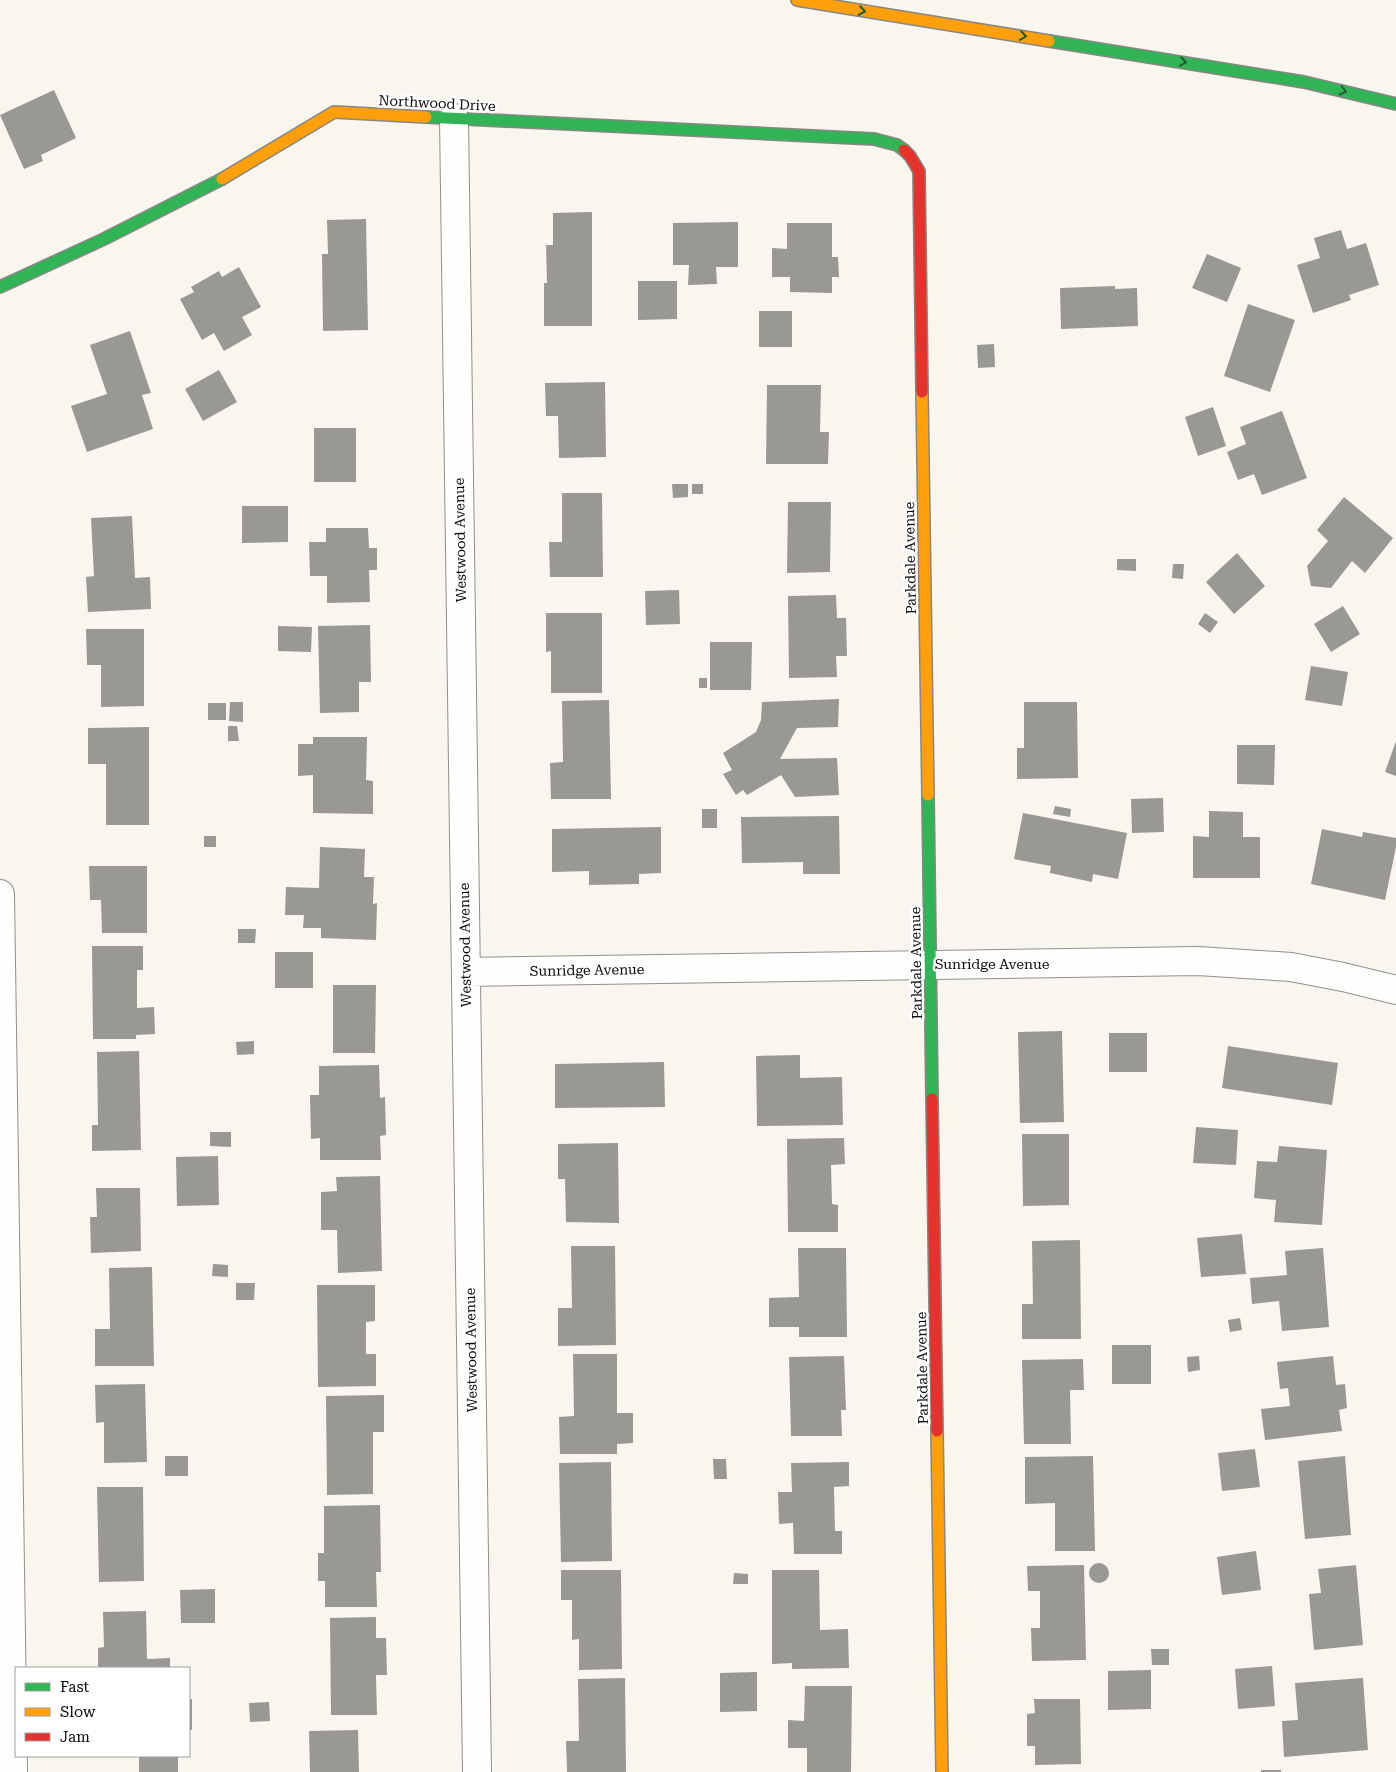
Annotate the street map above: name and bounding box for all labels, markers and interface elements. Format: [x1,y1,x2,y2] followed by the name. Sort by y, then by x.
[858,5,867,15] one-way arrow
[1018,31,1027,41] one-way arrow
[1179,57,1188,67] one-way arrow
[1339,85,1347,96] one-way arrow
[378,92,496,114] street label: Northwood Drive
[451,477,469,602] street label: Westwood Avenue
[901,501,919,614] street label: Parkdale Avenue
[456,882,474,1007] street label: Westwood Avenue
[907,906,925,1019] street label: Parkdale Avenue
[935,956,1050,972] street label: Sunridge Avenue
[530,961,645,979] street label: Sunridge Avenue
[462,1287,480,1412] street label: Westwood Avenue
[913,1311,931,1424] street label: Parkdale Avenue
[15,1667,190,1757] legend
[60,1678,90,1696] text: Fast
[60,1703,96,1721] text: Slow
[60,1728,90,1746] text: Jam

